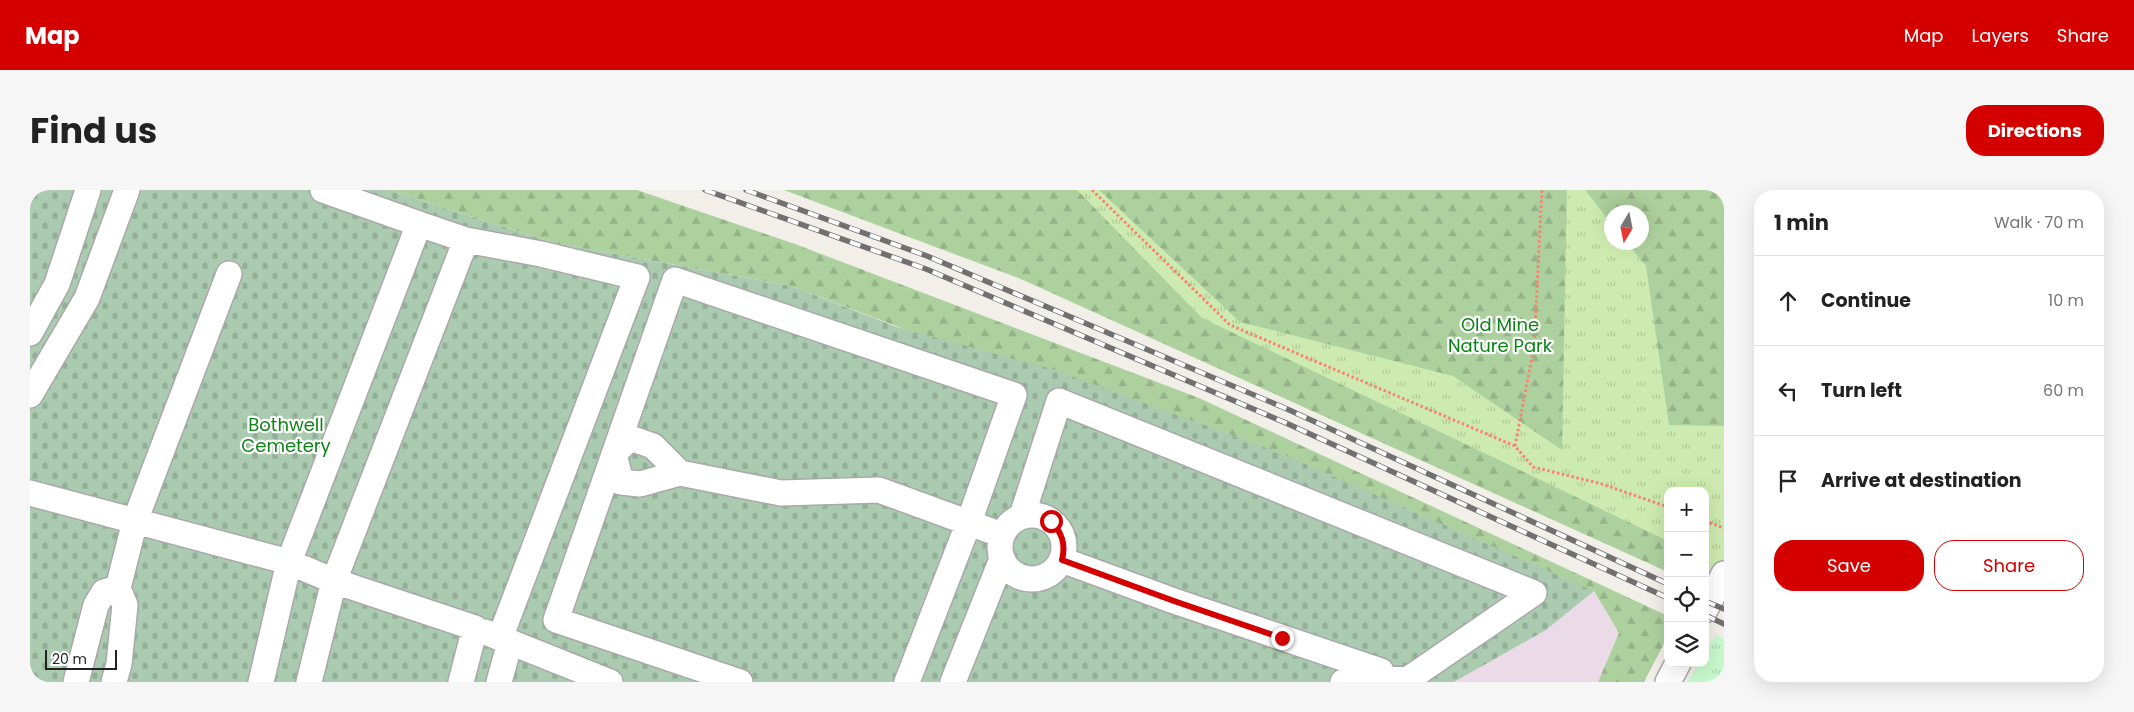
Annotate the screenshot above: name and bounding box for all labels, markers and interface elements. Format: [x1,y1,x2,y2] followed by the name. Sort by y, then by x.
[25,19,80,52] text: Map
[1904,23,1944,48] text: Map
[1972,23,2029,48] text: Layers
[2057,23,2109,48] text: Share
[1966,105,2104,156] button: Directions
[30,106,157,155] text: Find us
[1604,205,1649,250] north arrow
[1774,208,1829,237] text: 1 min
[1994,211,2084,234] text: Walk · 70 m
[1774,287,1802,315] icon: ahead
[1821,287,1911,314] text: Continue
[2048,289,2084,312] text: 10 m
[1448,312,1553,358] park label: Old Mine Nature Park
[1774,377,1802,405] icon: left
[1821,377,1902,404] text: Turn left
[2043,379,2084,402] text: 60 m
[241,412,331,458] park label: Bothwell Cemetery
[1774,467,1802,495] icon: arrive
[1821,467,2022,494] text: Arrive at destination
[1664,487,1709,667] map controls
[1664,487,1709,532] button: +
[1040,510,1063,533] route start
[1664,532,1709,577] button: −
[1774,540,1924,591] button: Save
[1934,540,2084,591] button: Share
[1664,577,1709,622] button: locate
[1664,622,1709,667] button: layers
[1271,627,1294,650] route end
[45,647,118,670] scale bar
[52,649,87,669] text: 20 m

